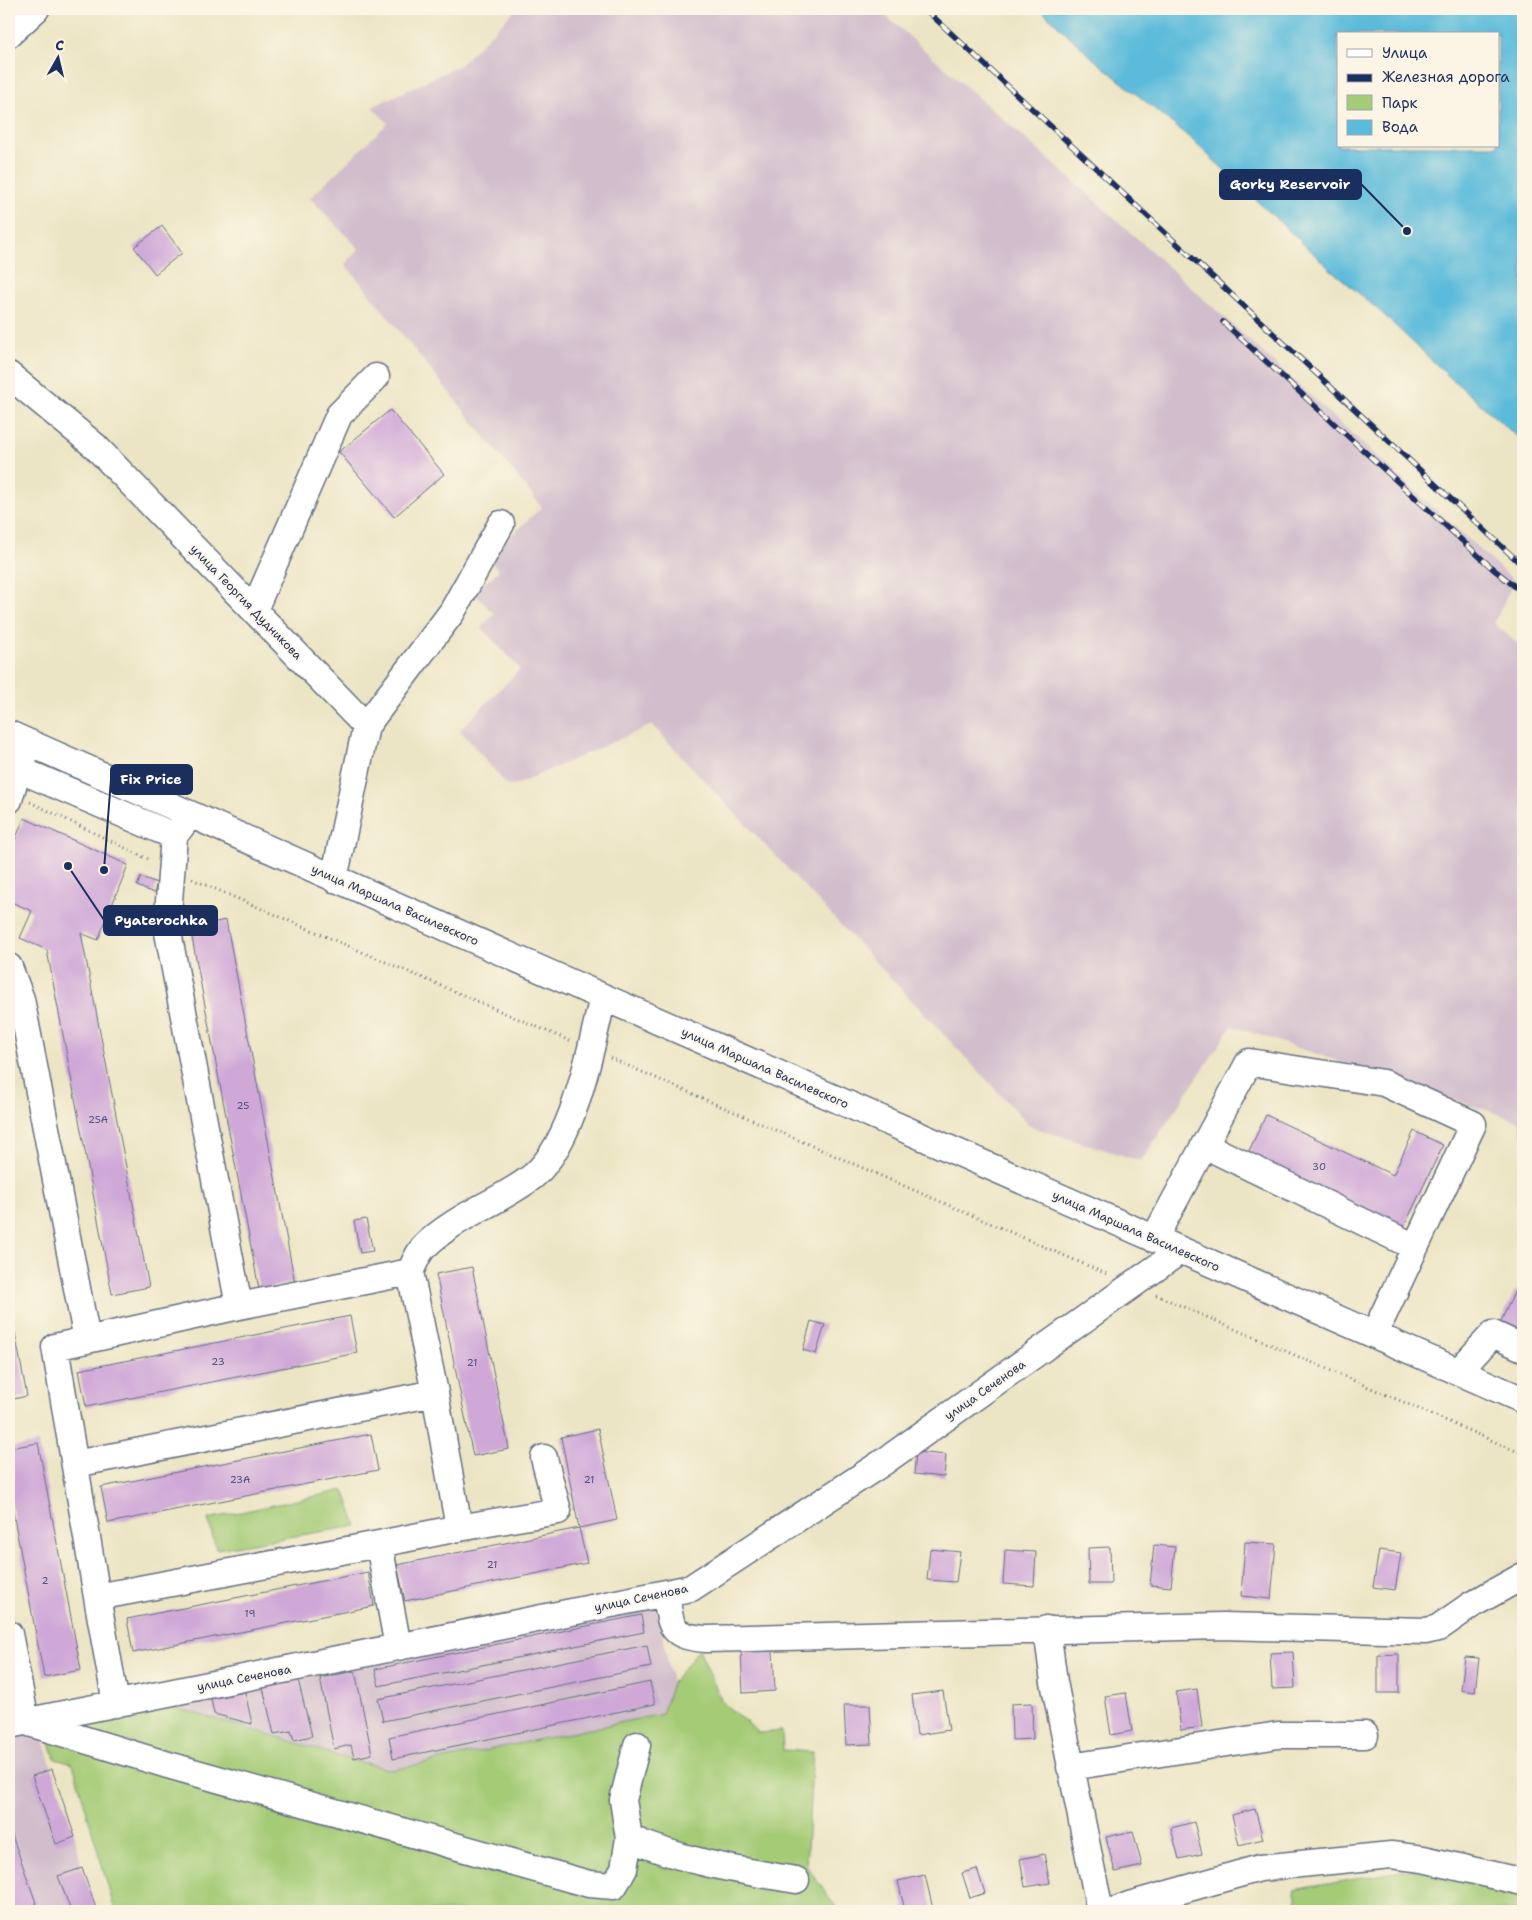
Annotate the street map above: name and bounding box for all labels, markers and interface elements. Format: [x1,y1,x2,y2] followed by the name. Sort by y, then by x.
[32,32,82,82] north arrow
[1337,32,1500,148] legend
[54,36,65,55] text: С
[1382,43,1428,63] text: Улица
[1382,67,1510,87] text: Железная дорога
[1382,93,1418,113] text: Парк
[1382,117,1419,137] text: Вода
[1220,170,1361,199] callout: Gorky Reservoir
[1230,175,1351,193] text: Gorky Reservoir
[187,541,306,664] street label: улица Георгия Дудникова
[111,765,192,794] callout: Fix Price
[120,770,182,788] text: Fix Price
[309,861,481,949] street label: улица Маршала Василевского
[104,906,217,935] callout: Pyaterochka
[115,911,208,929] text: Pyaterochka
[679,1024,851,1112] street label: улица Маршала Василевского
[237,1099,249,1112] house number: 25
[88,1113,108,1126] house number: 25А
[1312,1160,1326,1173] house number: 30
[1050,1187,1222,1275] street label: улица Маршала Василевского
[211,1355,225,1368] house number: 23
[467,1356,477,1369] house number: 21
[941,1356,1029,1424] street label: улица Сеченова
[230,1473,250,1486] house number: 23А
[584,1473,594,1486] house number: 21
[487,1558,497,1571] house number: 21
[42,1574,49,1587] house number: 2
[593,1580,690,1616] street label: улица Сеченова
[245,1607,255,1620] house number: 19
[196,1661,293,1695] street label: улица Сеченова

